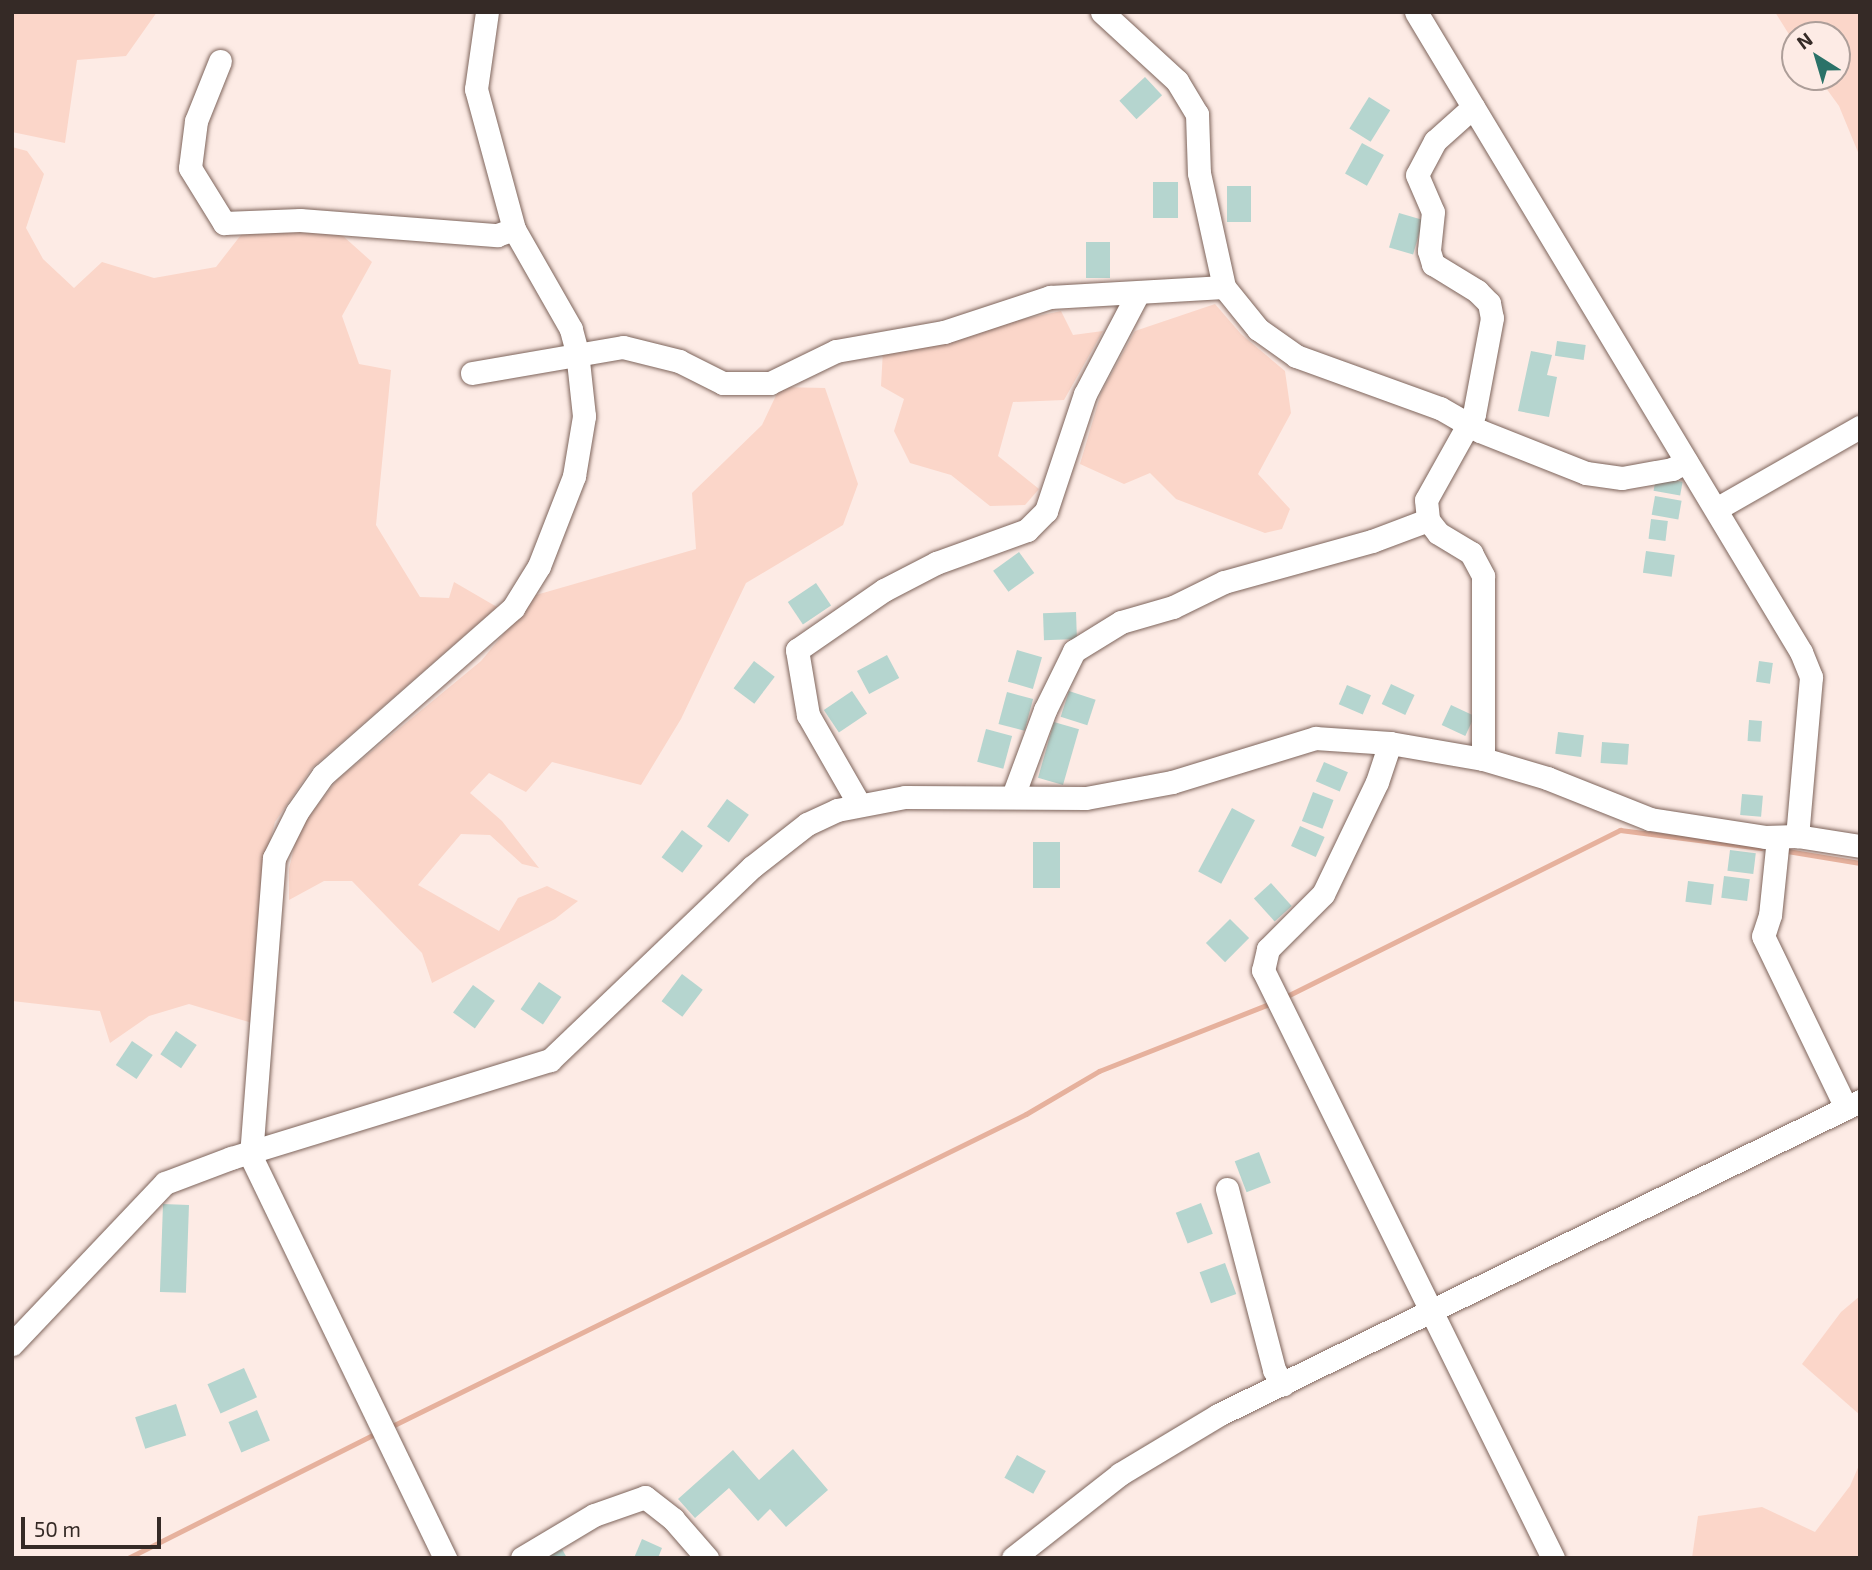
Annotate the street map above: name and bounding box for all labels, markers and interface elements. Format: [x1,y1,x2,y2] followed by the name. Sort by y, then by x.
[1781,21,1851,91] north arrow
[1792,27,1817,54] text: N
[24,1504,164,1548] scale bar
[34,1516,81,1541] text: 50 m

